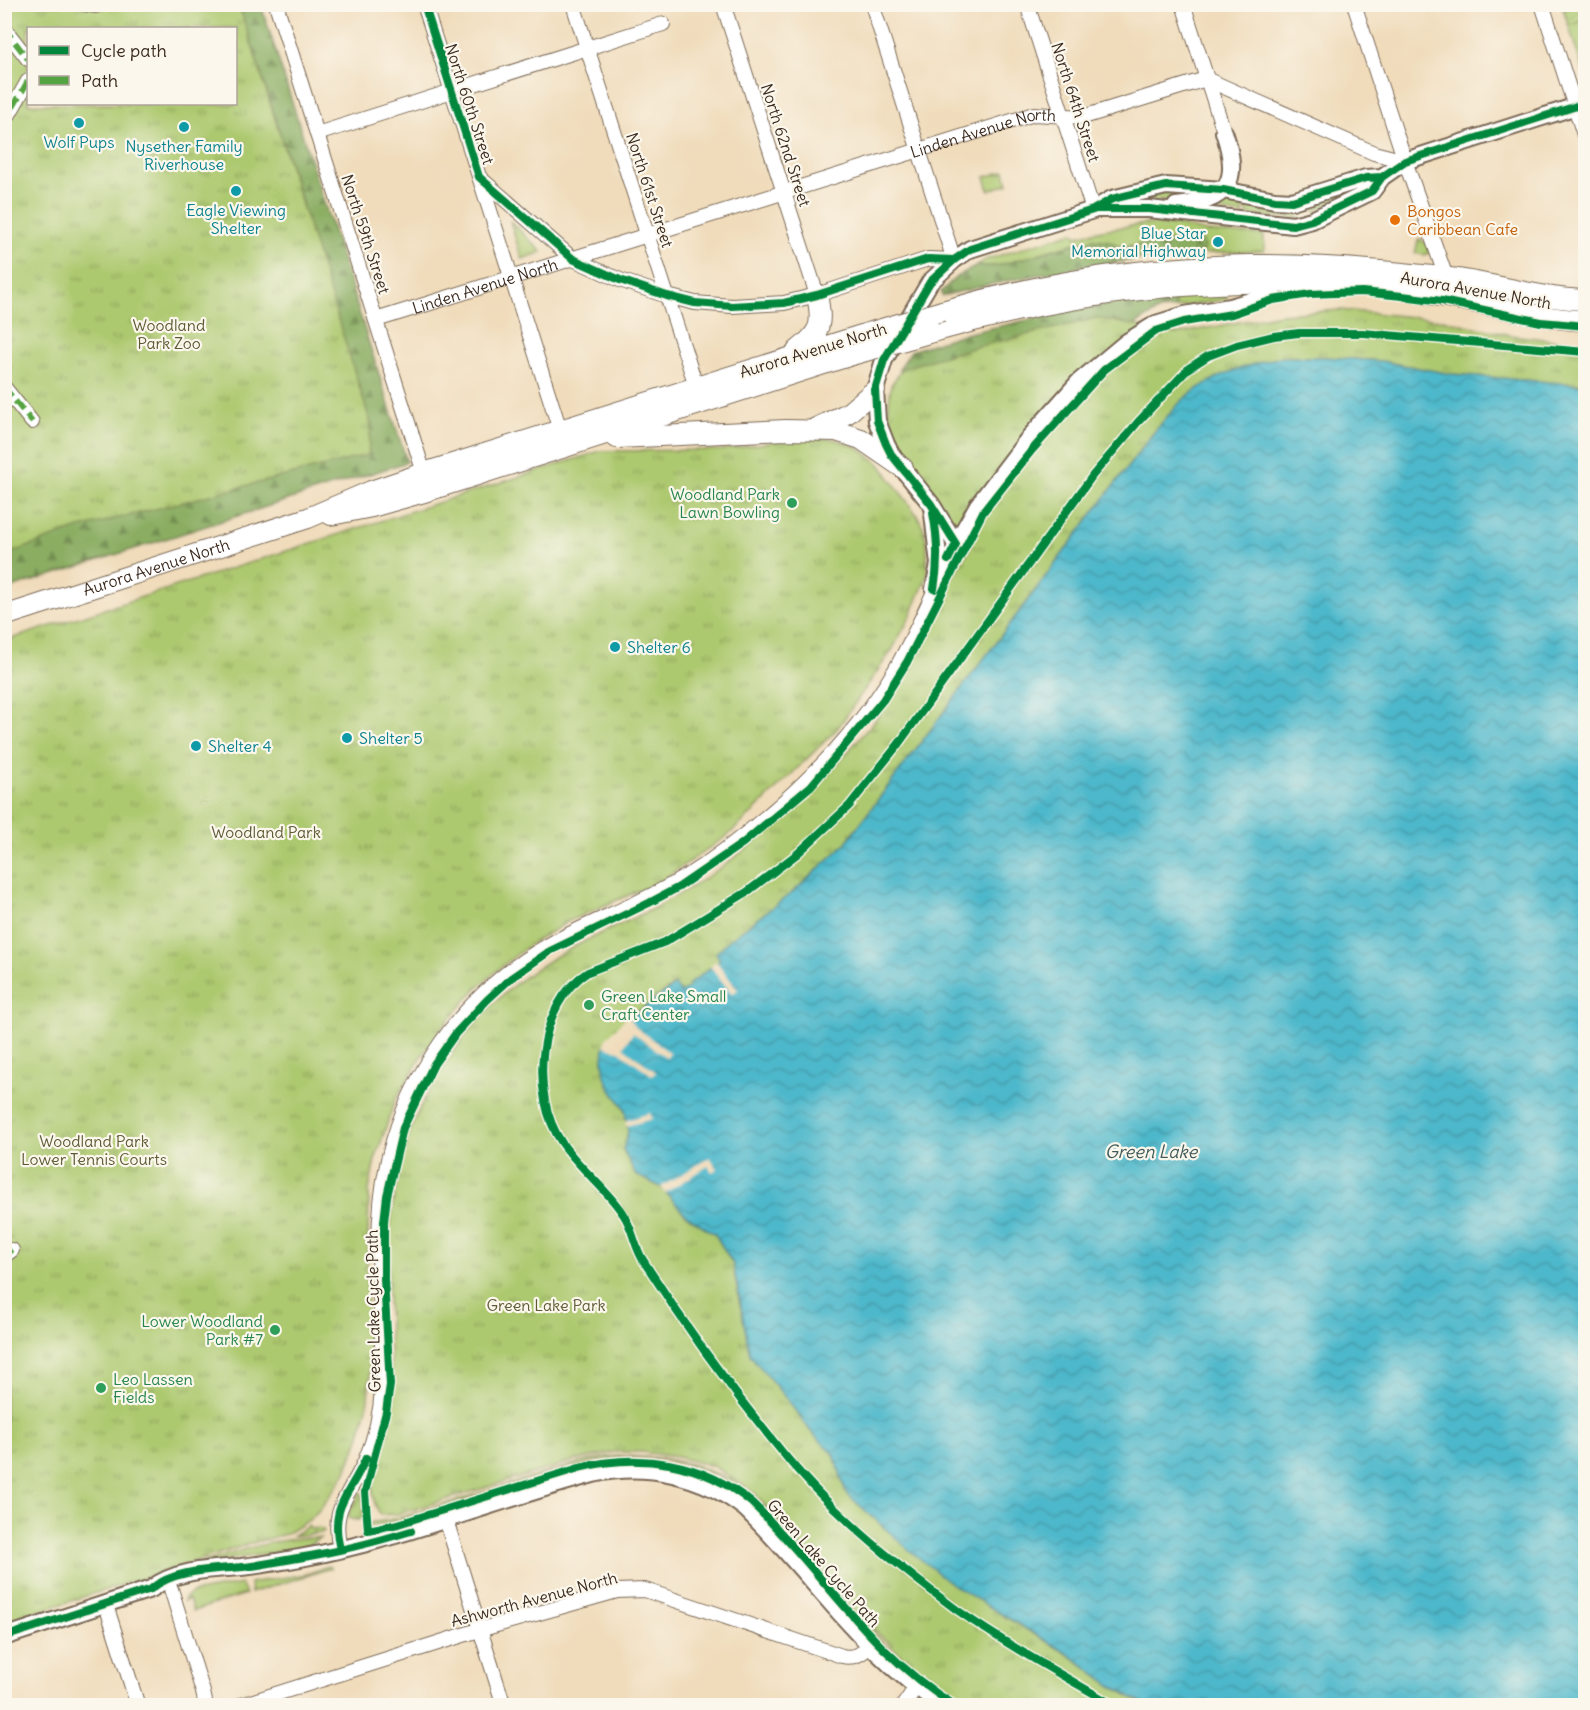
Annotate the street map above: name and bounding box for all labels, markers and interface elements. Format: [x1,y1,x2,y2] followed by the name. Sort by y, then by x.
[27,27,237,105] legend
[81,39,167,62] text: Cycle path
[1047,40,1105,165] street label: North 64th Street
[441,41,499,167] street label: North 60th Street
[81,69,118,92] text: Path
[757,81,815,210] street label: North 62nd Street
[908,104,1057,162] street label: Linden Avenue North
[72,116,86,130] marker: Wolf Pups
[177,120,191,134] marker: Nysether Family Riverhouse
[622,130,678,251] street label: North 61st Street
[44,132,114,152] place label: Wolf Pups
[125,136,243,174] place label: Nysether Family Riverhouse
[337,172,395,297] street label: North 59th Street
[229,184,243,198] marker: Eagle Viewing Shelter
[186,200,286,238] place label: Eagle Viewing Shelter
[1407,201,1518,239] place label: Bongos Caribbean Cafe
[1388,213,1402,227] marker: Bongos Caribbean Cafe
[1071,223,1206,261] place label: Blue Star Memorial Highway
[1211,235,1225,249] marker: Blue Star Memorial Highway
[410,254,560,318] street label: Linden Avenue North
[1399,267,1553,313] street label: Aurora Avenue North
[133,315,205,353] park label: Woodland Park Zoo
[737,318,889,382] street label: Aurora Avenue North
[670,484,780,522] place label: Woodland Park Lawn Bowling
[785,496,799,510] marker: Woodland Park Lawn Bowling
[80,534,232,600] street label: Aurora Avenue North
[627,637,691,657] place label: Shelter 6
[608,640,622,654] marker: Shelter 6
[359,728,423,748] place label: Shelter 5
[340,731,354,745] marker: Shelter 5
[208,736,272,756] place label: Shelter 4
[189,739,203,753] marker: Shelter 4
[211,822,321,842] park label: Woodland Park
[601,986,726,1024] place label: Green Lake Small Craft Center
[582,998,596,1012] marker: Green Lake Small Craft Center
[21,1131,167,1169] park label: Woodland Park Lower Tennis Courts
[1105,1140,1199,1163] water label: Green Lake
[362,1230,384,1392] street label: Green Lake Cycle Path
[486,1295,606,1315] park label: Green Lake Park
[141,1311,263,1349] place label: Lower Woodland Park #7
[268,1323,282,1337] marker: Lower Woodland Park #7
[113,1369,193,1407] place label: Leo Lassen Fields
[94,1381,108,1395] marker: Leo Lassen Fields
[763,1495,885,1631] street label: Green Lake Cycle Path
[448,1567,620,1631] street label: Ashworth Avenue North

